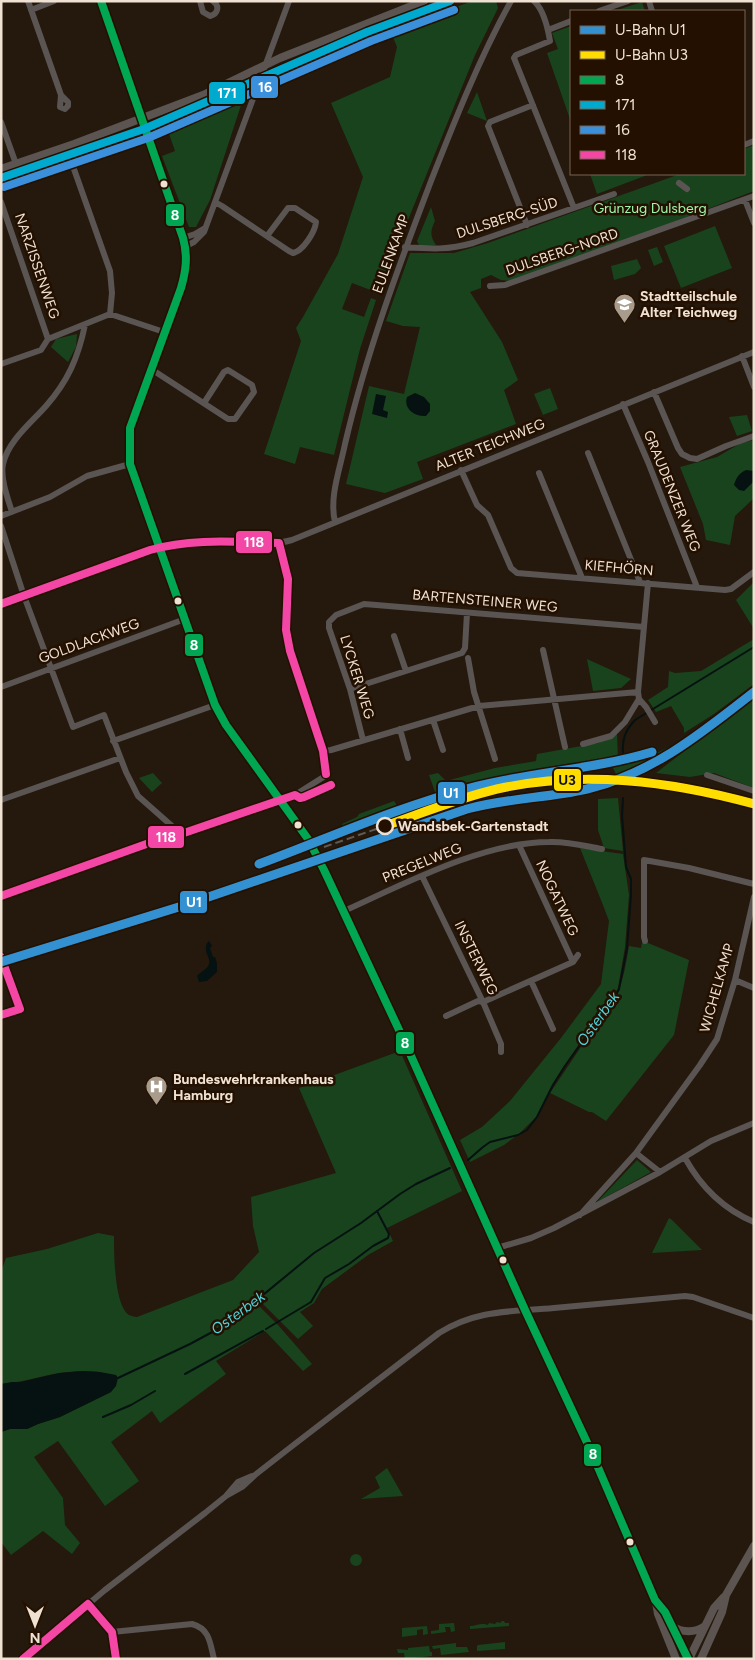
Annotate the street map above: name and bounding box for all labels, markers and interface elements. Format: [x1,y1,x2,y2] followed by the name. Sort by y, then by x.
[570,10,745,175] legend
[615,21,686,39] text: U-Bahn U1
[615,46,688,64] text: U-Bahn U3
[615,71,624,89] text: 8
[250,75,279,99] line badge: 16
[258,79,272,96] text: 16
[208,81,246,105] line badge: 171
[217,85,237,102] text: 171
[615,96,635,114] text: 171
[615,121,630,139] text: 16
[615,146,637,164] text: 118
[159,179,169,189] unlabelled marker
[454,194,560,242] street label: DULSBERG-SÜD
[593,200,707,217] park label: Grünzug Dulsberg
[165,203,185,227] line badge: 8
[171,207,179,224] text: 8
[11,211,63,321] street label: NARZISSENWEG
[369,212,413,296] street label: EULENKAMP
[504,225,620,279] street label: DULSBERG-NORD
[640,288,737,321] place label: Stadtteilschule Alter Teichweg
[612,292,636,323] school or university icon: Stadtteilschule Alter Teichweg
[433,415,548,475] street label: ALTER TEICHWEG
[640,428,704,555] street label: GRAUDENZER WEG
[235,530,273,554] line badge: 118
[244,534,264,551] text: 118
[584,557,654,579] street label: KIEFHÖRN
[412,586,559,616] street label: BARTENSTEINER WEG
[173,596,183,606] unlabelled marker
[36,615,142,667] street label: GOLDLACKWEG
[184,633,204,657] line badge: 8
[336,633,378,721] street label: LYCKER WEG
[190,637,198,654] text: 8
[553,768,582,792] line badge: U3
[558,772,576,789] text: U3
[437,781,466,805] line badge: U1
[443,785,459,802] text: U1
[376,817,394,835] marker: Wandsbek-Gartenstadt
[398,818,549,835] place label: Wandsbek-Gartenstadt
[293,820,303,830] unlabelled marker
[147,825,185,849] line badge: 118
[156,829,176,846] text: 118
[380,839,464,887] street label: PREGELWEG
[532,857,582,939] street label: NOGATWEG
[179,890,208,914] line badge: U1
[186,894,202,911] text: U1
[451,918,501,998] street label: INSTERWEG
[696,942,738,1034] street label: WICHELKAMP
[573,988,624,1050] water label: Osterbek
[395,1031,415,1055] line badge: 8
[401,1035,409,1052] text: 8
[173,1071,334,1104] place label: Bundeswehrkrankenhaus Hamburg
[145,1075,169,1106] hospital icon: Bundeswehrkrankenhaus Hamburg
[498,1255,508,1265] unlabelled marker
[208,1287,269,1339] water label: Osterbek
[583,1443,602,1467] line badge: 8
[589,1446,597,1463] text: 8
[625,1537,635,1547] unlabelled marker
[10,1600,60,1650] north arrow
[30,1629,40,1646] text: N

